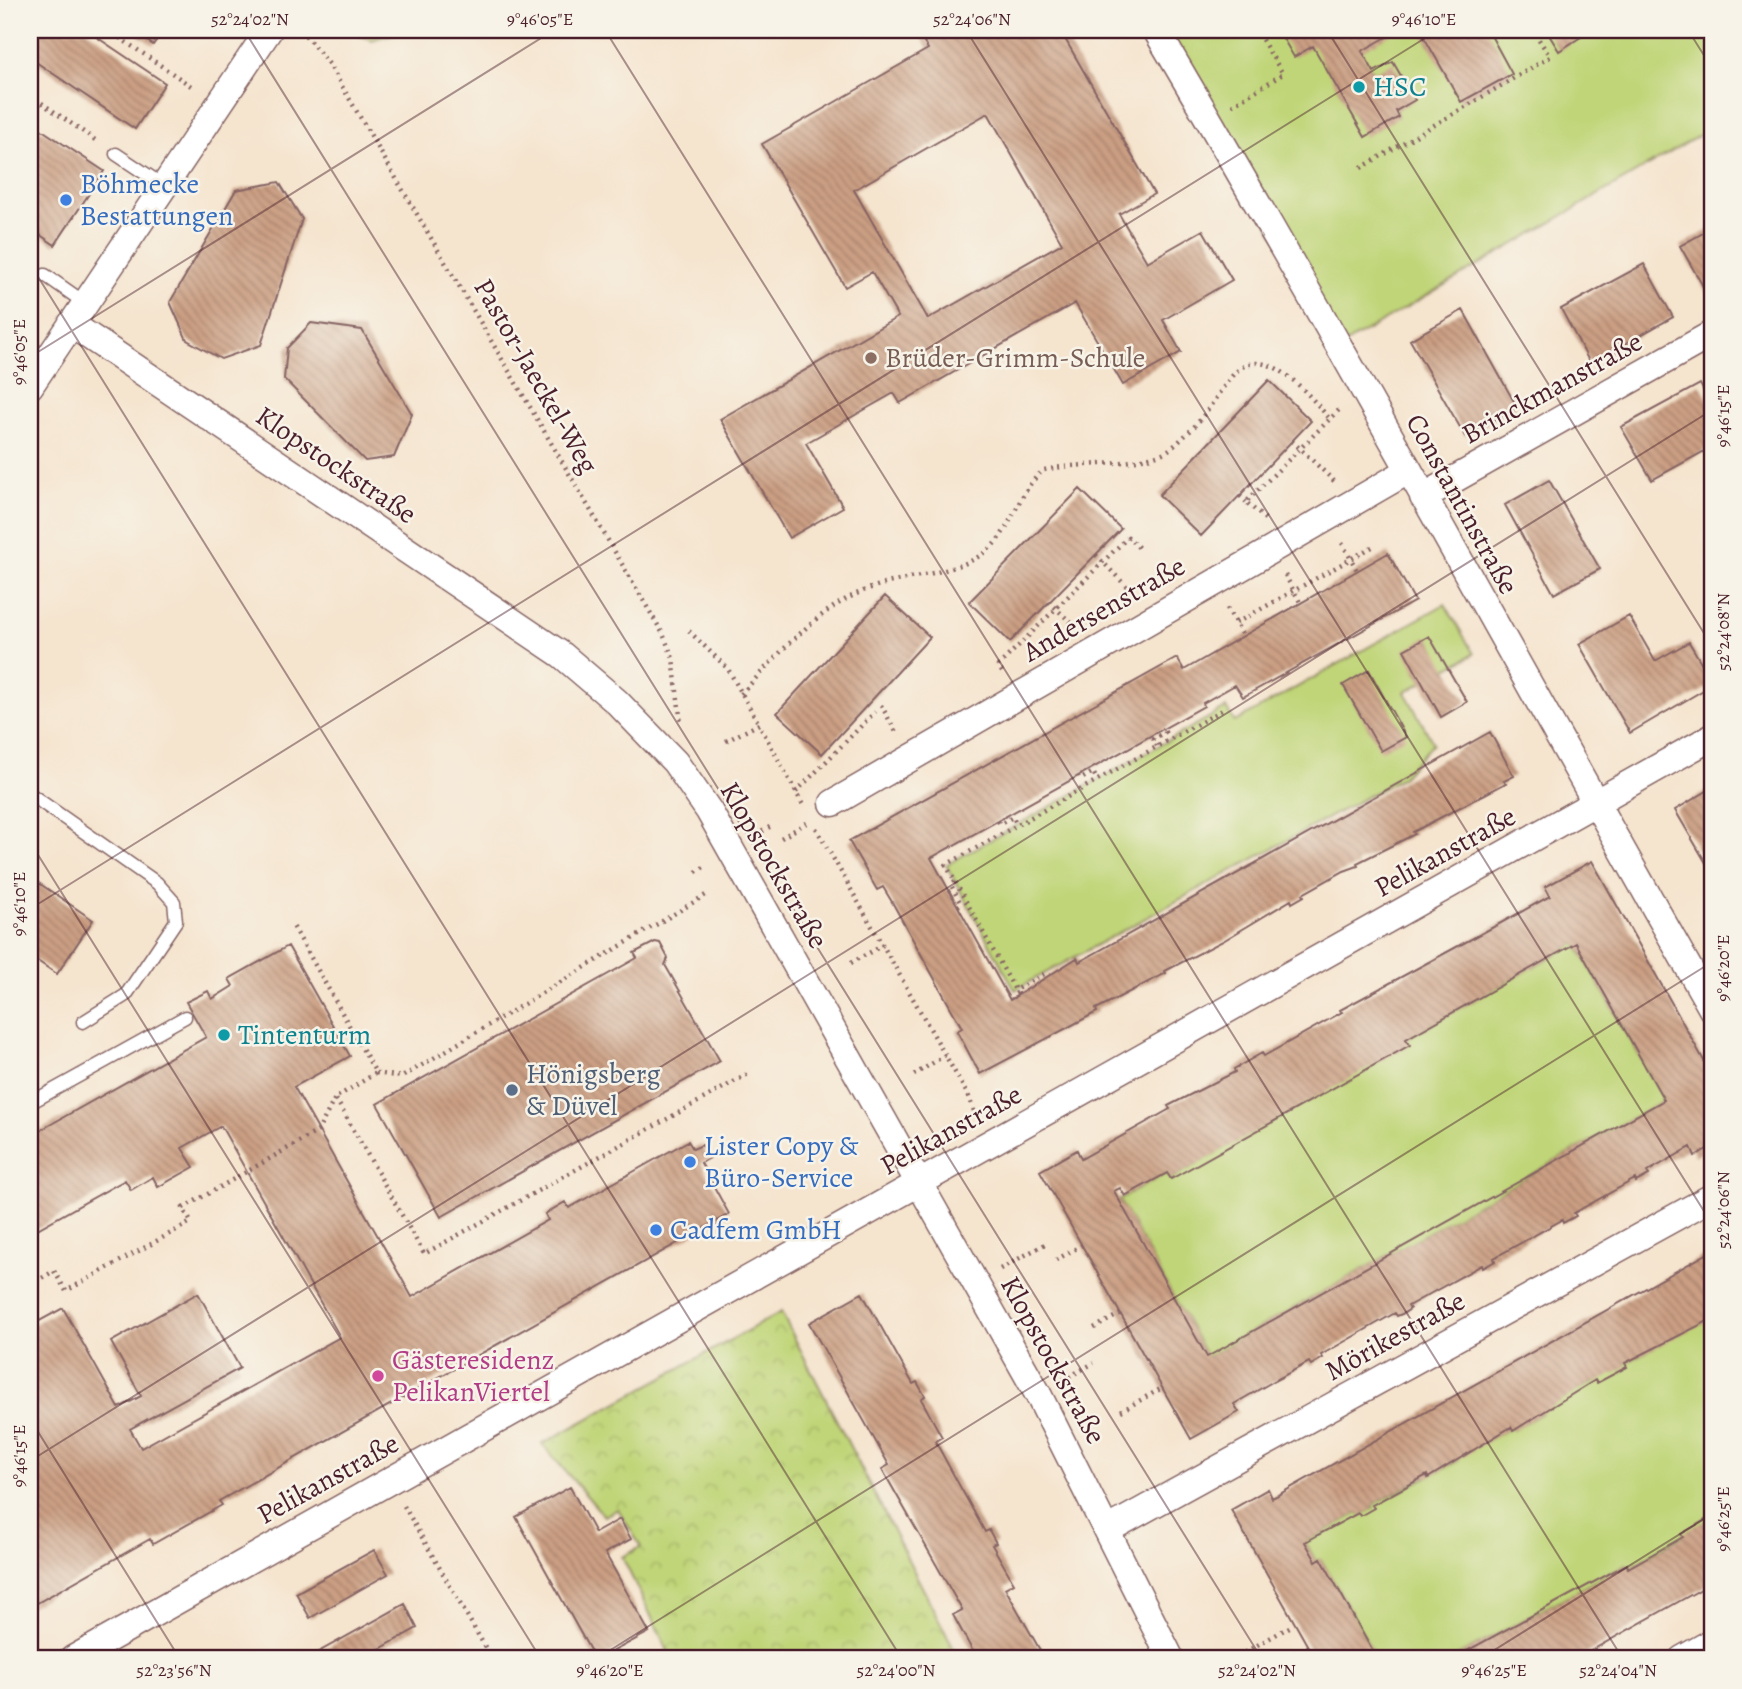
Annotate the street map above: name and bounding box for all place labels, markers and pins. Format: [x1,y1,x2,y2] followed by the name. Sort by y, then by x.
[1373,68,1426,106] place label: HSC
[1351,79,1367,95] marker: HSC
[80,165,233,235] place label: Böhmecke Bestattungen
[58,192,74,208] marker: Böhmecke Bestattungen
[885,339,1145,377] place label: Brüder-Grimm-Schule
[863,350,879,366] marker: Brüder-Grimm-Schule
[238,1016,371,1054] place label: Tintenturm
[216,1027,232,1043] marker: Tintenturm
[526,1055,661,1125] place label: Hönigsberg & Düvel
[504,1082,520,1098] marker: Hönigsberg & Düvel
[704,1127,859,1197] place label: Lister Copy & Büro-Service
[682,1154,698,1170] marker: Lister Copy & Büro-Service
[670,1211,842,1249] place label: Cadfem GmbH
[648,1222,664,1238] marker: Cadfem GmbH
[392,1341,554,1411] place label: Gästeresidenz PelikanViertel
[370,1368,386,1384] marker: Gästeresidenz PelikanViertel

